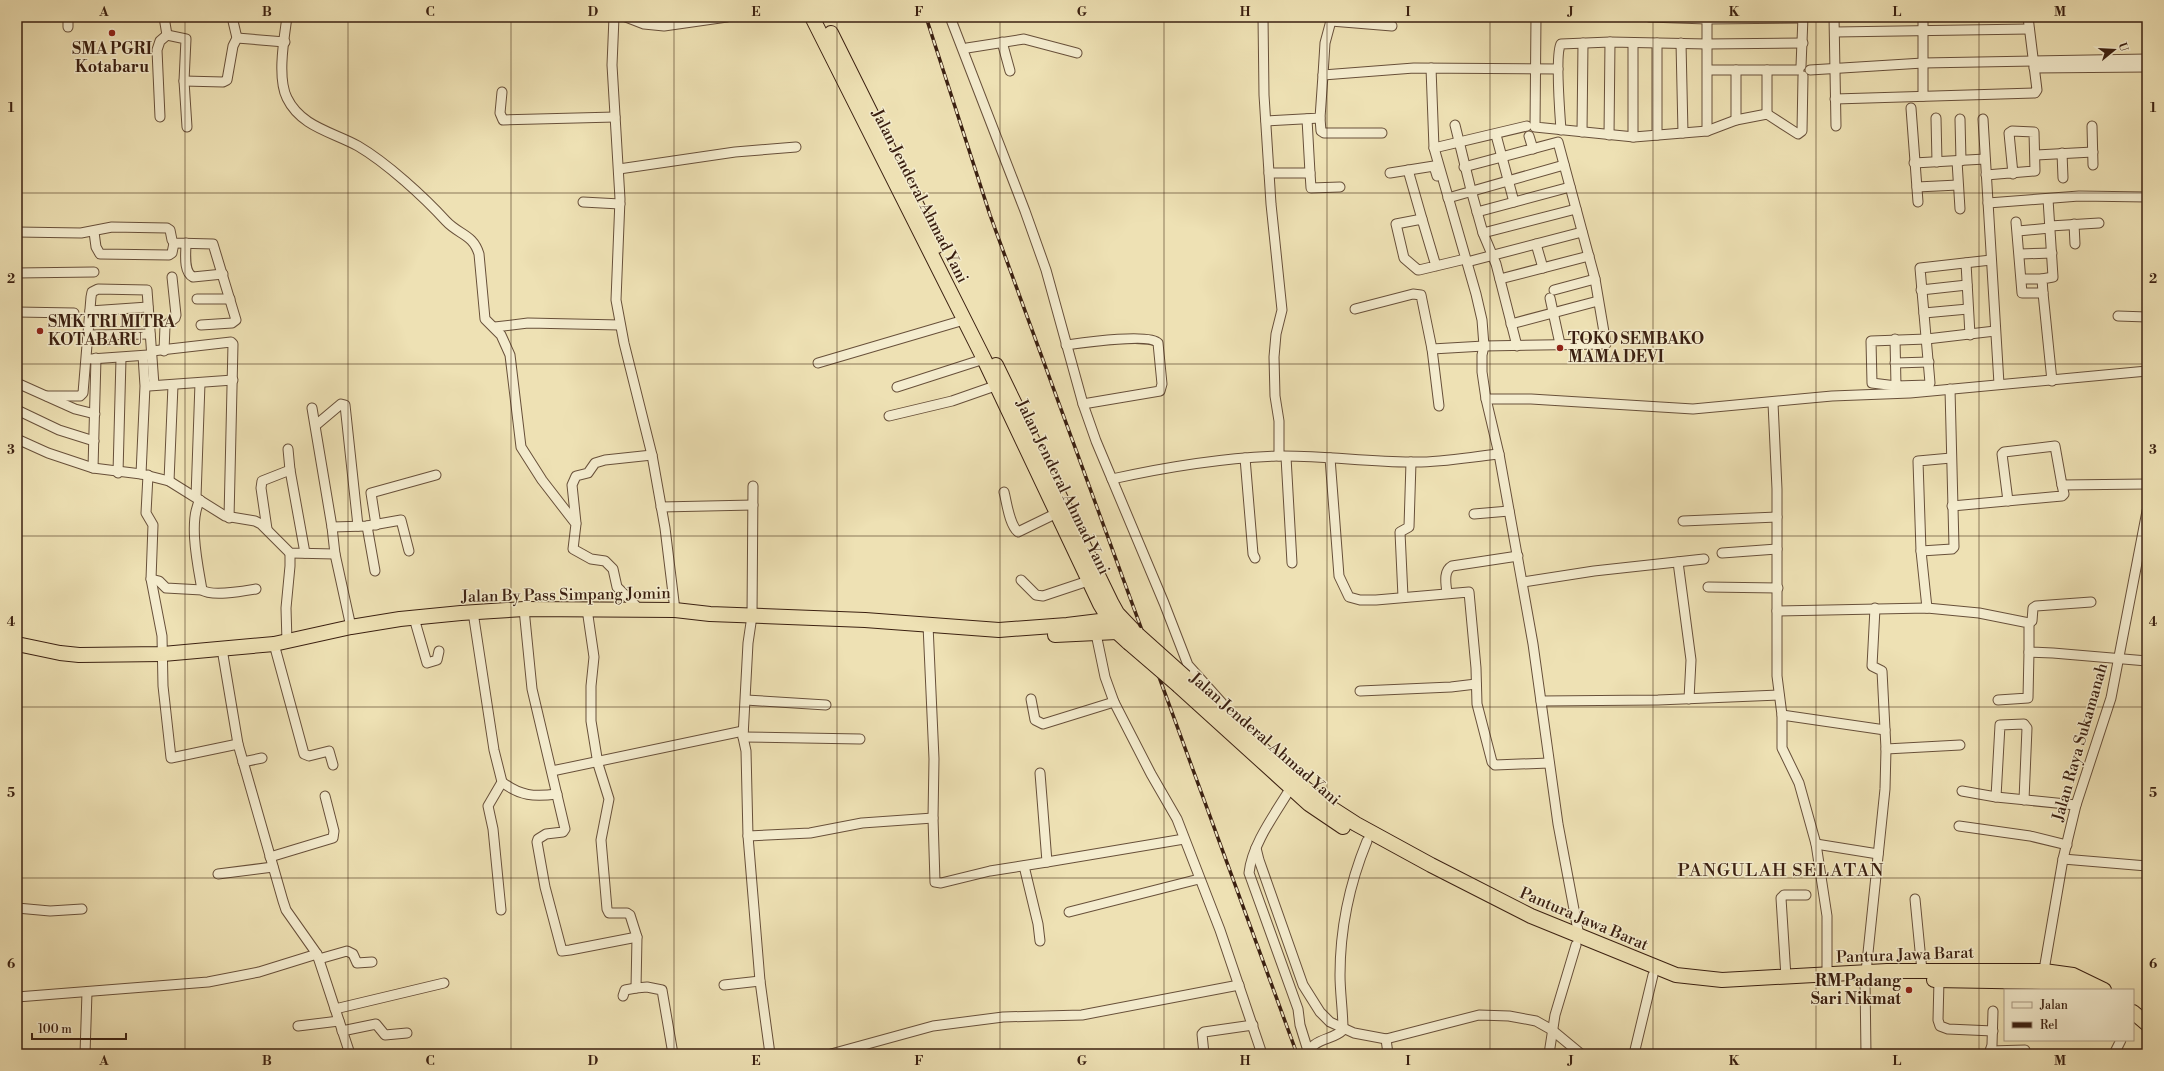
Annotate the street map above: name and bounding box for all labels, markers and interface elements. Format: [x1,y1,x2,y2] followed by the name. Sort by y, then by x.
[98,4,109,20] text: A
[262,4,272,20] text: B
[425,4,435,20] text: C
[588,4,598,20] text: D
[751,4,761,20] text: E
[914,4,924,20] text: F
[1077,4,1088,20] text: G
[1240,4,1251,20] text: H
[1405,4,1411,20] text: I
[1566,4,1574,20] text: J
[1729,4,1740,20] text: K
[1893,4,1902,20] text: L
[2054,4,2066,20] text: M
[107,28,117,38] marker: SMA PGRI Kotabaru
[2094,30,2134,70] north arrow
[72,39,152,77] place label: SMA PGRI Kotabaru
[2115,41,2131,54] text: U
[8,100,15,116] text: 1
[2150,100,2157,116] text: 1
[867,105,973,286] street label: Jalan Jenderal Ahmad Yani
[7,271,15,287] text: 2
[2149,271,2157,287] text: 2
[48,312,176,350] place label: SMK TRI MITRA KOTABARU
[35,326,45,336] marker: SMK TRI MITRA KOTABARU
[1568,329,1704,367] place label: TOKO SEMBAKO MAMA DEVI
[1555,343,1565,353] marker: TOKO SEMBAKO MAMA DEVI
[1011,395,1114,578] street label: Jalan Jenderal Ahmad Yani
[7,442,15,458] text: 3
[2149,442,2157,458] text: 3
[460,583,671,607] street label: Jalan By Pass Simpang Jomin
[7,614,16,630] text: 4
[2149,614,2158,630] text: 4
[2048,660,2112,824] street label: Jalan Raya Sukamanah
[1185,668,1344,810] street label: Jalan Jenderal Ahmad Yani
[7,785,15,801] text: 5
[2149,785,2157,801] text: 5
[1678,859,1884,882] district label: PANGULAH SELATAN
[1517,883,1652,955] street label: Pantura Jawa Barat
[1836,943,1975,967] street label: Pantura Jawa Barat
[7,956,15,972] text: 6
[2149,956,2157,972] text: 6
[1811,971,1902,1009] place label: RM Padang Sari Nikmat
[1904,985,1914,995] marker: RM Padang Sari Nikmat
[2004,989,2134,1041] legend
[2039,998,2068,1013] text: Jalan
[32,1015,126,1041] scale bar
[2040,1018,2058,1033] text: Rel
[38,1022,72,1037] text: 100 m
[98,1053,109,1069] text: A
[262,1053,272,1069] text: B
[425,1053,435,1069] text: C
[588,1053,598,1069] text: D
[751,1053,761,1069] text: E
[914,1053,924,1069] text: F
[1077,1053,1088,1069] text: G
[1240,1053,1251,1069] text: H
[1405,1053,1411,1069] text: I
[1566,1053,1574,1069] text: J
[1729,1053,1740,1069] text: K
[1893,1053,1902,1069] text: L
[2054,1053,2066,1069] text: M

